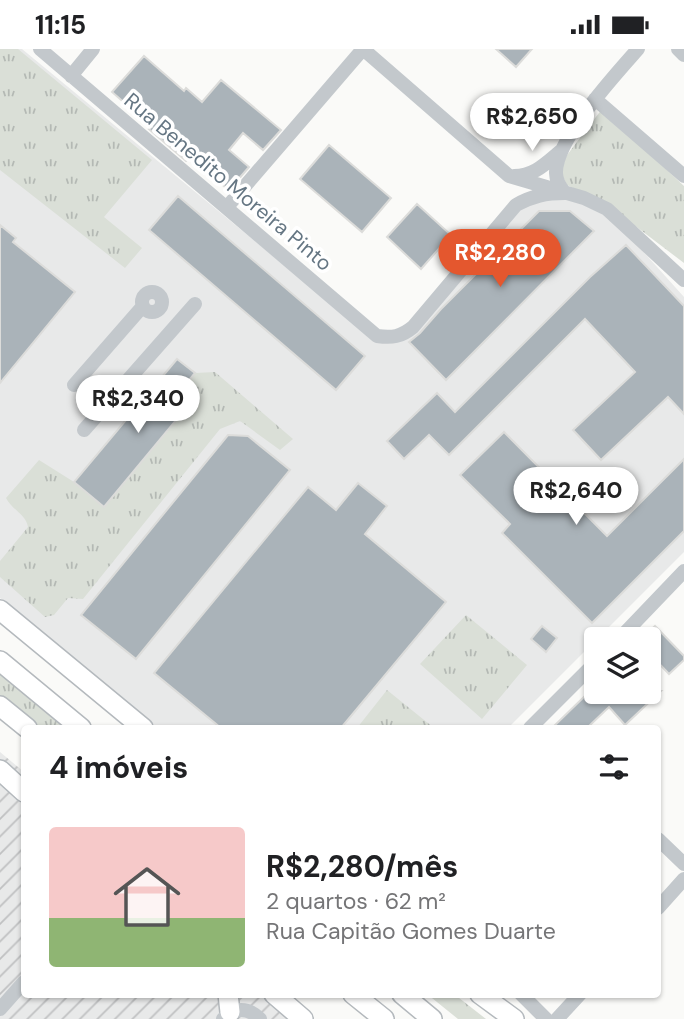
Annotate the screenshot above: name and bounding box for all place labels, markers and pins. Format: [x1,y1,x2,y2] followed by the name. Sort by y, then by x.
[467,93,597,153] pin: R$2,650
[435,229,565,289] pin: R$2,280
[73,375,203,435] pin: R$2,340
[511,468,641,527] pin: R$2,640

